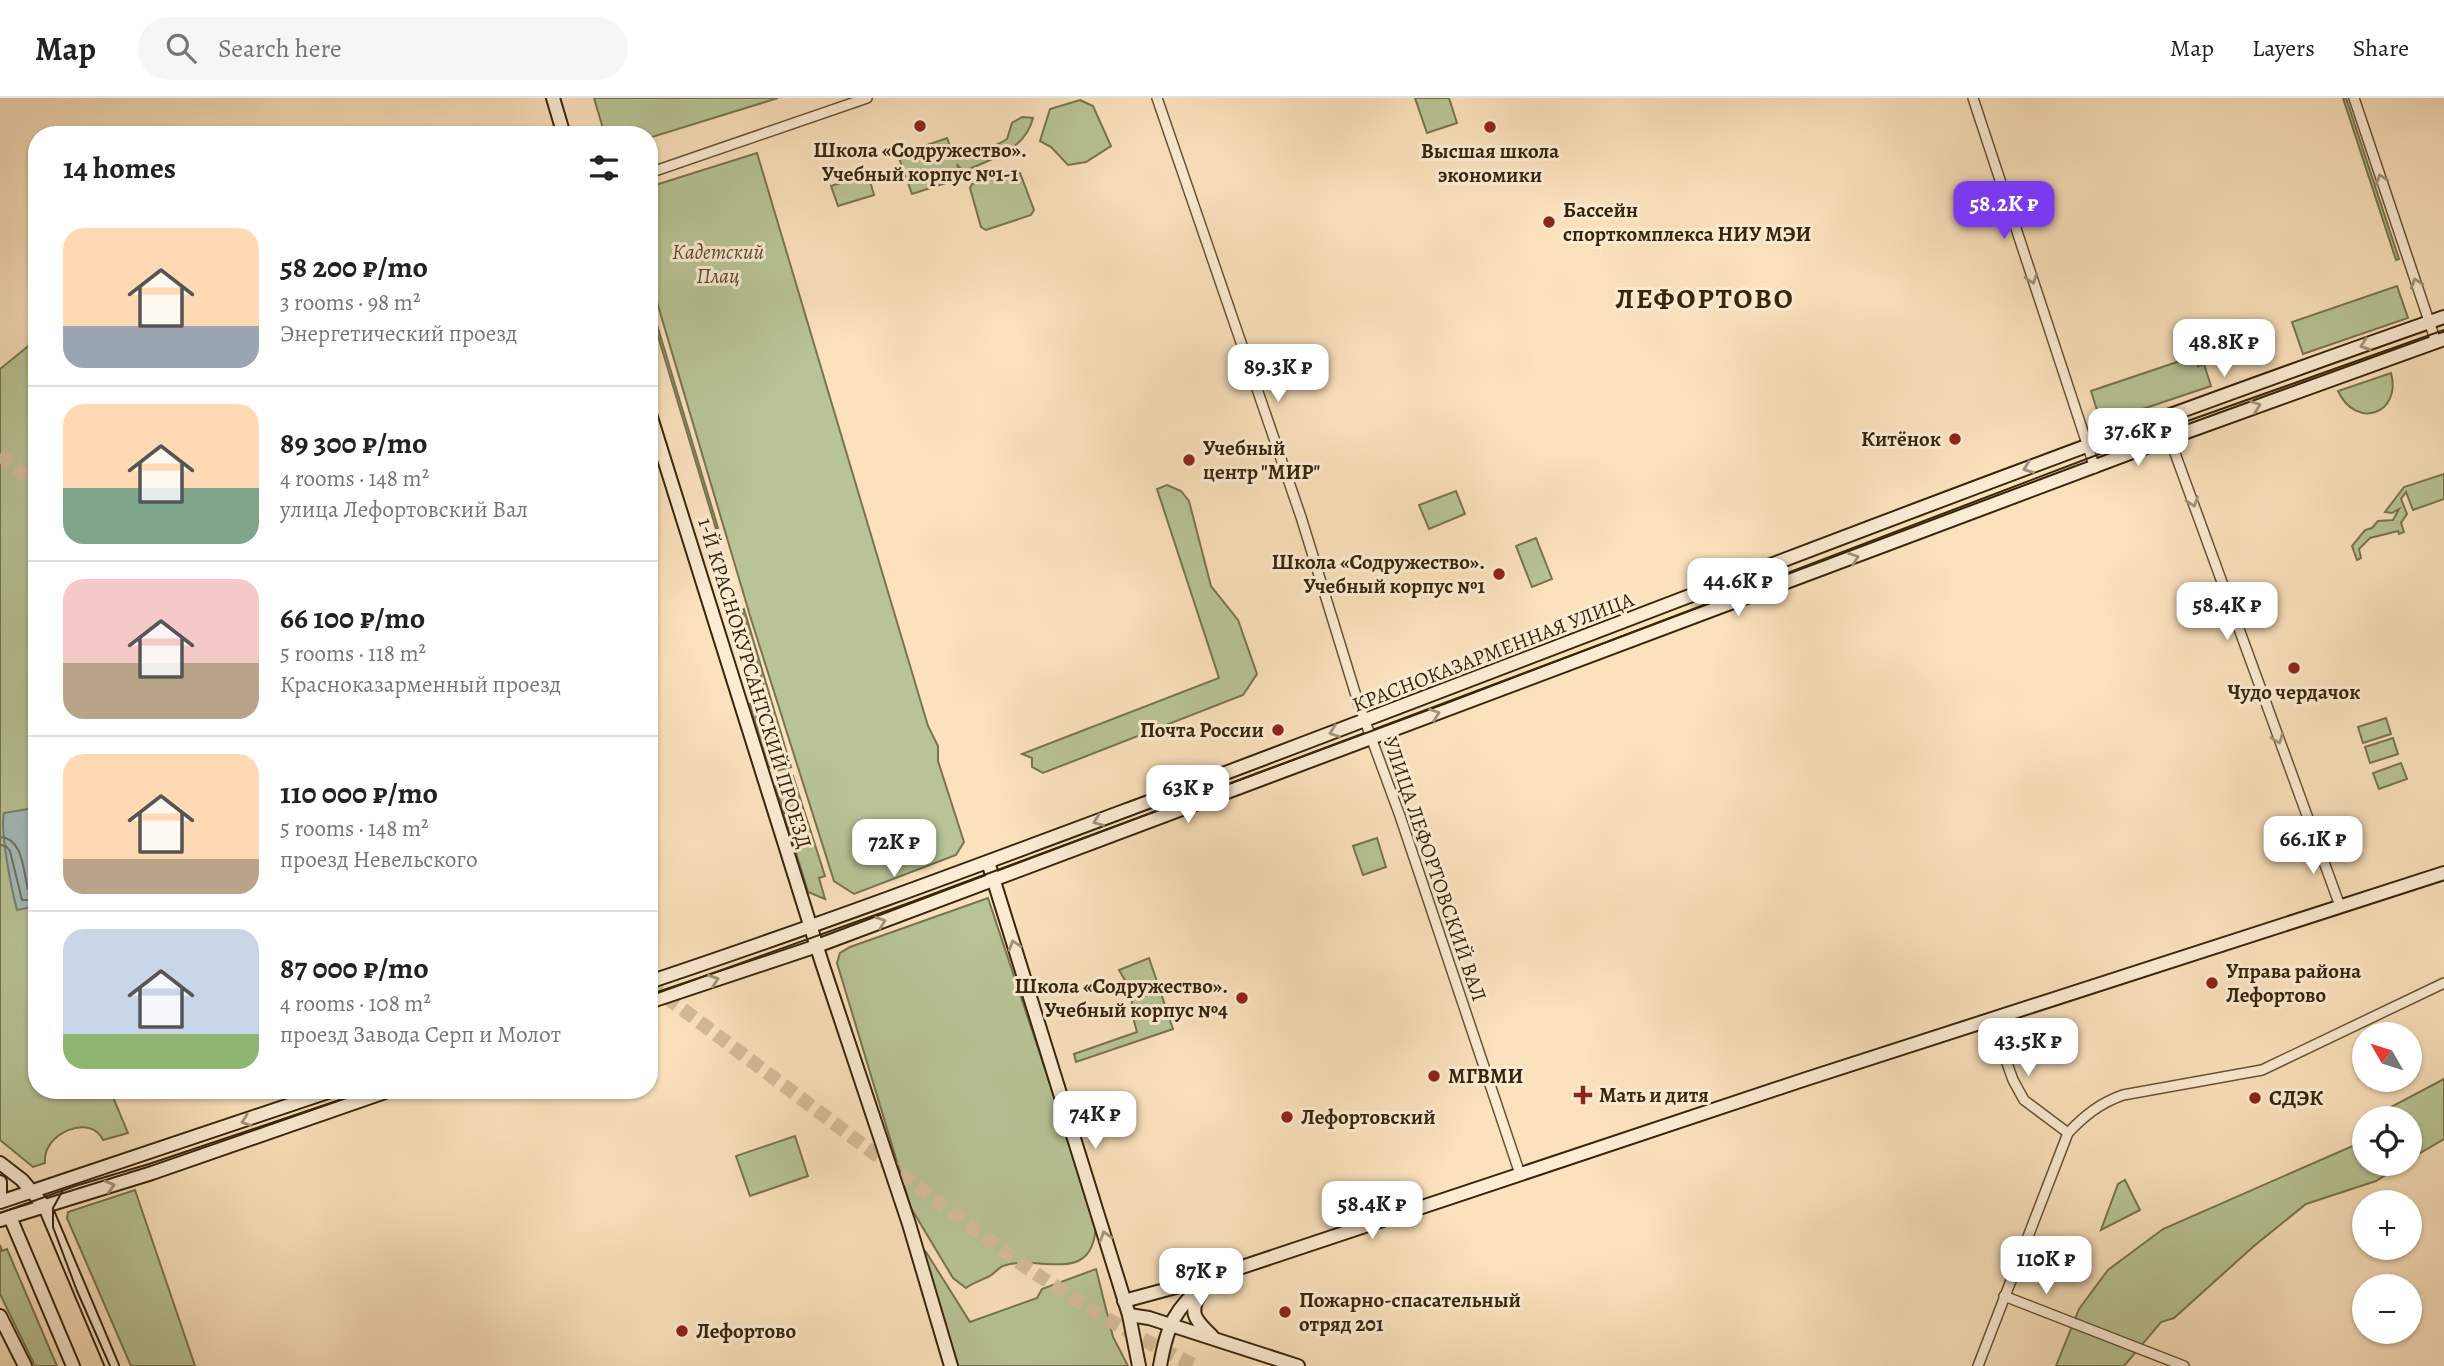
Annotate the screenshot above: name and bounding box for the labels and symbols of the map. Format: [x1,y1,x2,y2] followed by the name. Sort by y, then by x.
[912,118,928,134] marker: Школа «Содружество». Учебный корпус №1-1
[1482,119,1498,135] marker: Высшая школа экономики
[813,136,1027,188] place label: Школа «Содружество». Учебный корпус №1-1
[1421,137,1559,189] place label: Высшая школа экономики
[2375,174,2389,186] one-way arrow
[1939,181,2069,241] pin: 58.2K ₽
[1563,196,1812,248] place label: Бассейн спорткомплекса НИУ МЭИ
[1541,214,1557,230] marker: Бассейн спорткомплекса НИУ МЭИ
[672,238,764,290] park label: Кадетский Плац
[2024,273,2038,285] one-way arrow
[2410,277,2424,290] one-way arrow
[1615,280,1795,318] district label: ЛЕФОРТОВО
[2159,320,2289,379] pin: 48.8K ₽
[2360,337,2372,351] one-way arrow
[1213,344,1343,404] pin: 89.3K ₽
[2250,400,2262,414] one-way arrow
[2073,408,2203,468] pin: 37.6K ₽
[1861,425,1941,453] place label: Китёнок
[1947,431,1963,447] marker: Китёнок
[1203,434,1321,486] place label: Учебный центр "МИР"
[1181,452,1197,468] marker: Учебный центр "МИР"
[2022,460,2034,474] one-way arrow
[2185,496,2199,508] one-way arrow
[691,514,819,852] street label: 1-Й КРАСНОКУРСАНТСКИЙ ПРОЕЗД
[1271,548,1485,600] place label: Школа «Содружество». Учебный корпус №1
[1848,552,1860,566] one-way arrow
[1673,559,1803,618] pin: 44.6K ₽
[1491,566,1507,582] marker: Школа «Содружество». Учебный корпус №1
[2162,582,2292,642] pin: 58.4K ₽
[1348,585,1638,719] street label: КРАСНОКАЗАРМЕННАЯ УЛИЦА
[2286,660,2302,676] marker: Чудо чердачок
[2228,678,2360,706] place label: Чудо чердачок
[1428,708,1440,722] one-way arrow
[1140,716,1264,744] place label: Почта России
[1270,722,1286,738] marker: Почта России
[1329,724,1341,738] one-way arrow
[1377,733,1493,1005] street label: УЛИЦА ЛЕФОРТОВСКИЙ ВАЛ
[2270,733,2284,745] one-way arrow
[1139,766,1237,825] pin: 63K ₽
[1093,812,1105,826] one-way arrow
[2248,816,2378,876] pin: 66.1K ₽
[845,820,943,879] pin: 72K ₽
[874,916,886,930] one-way arrow
[1007,939,1022,951] one-way arrow
[2226,957,2361,1009] place label: Управа района Лефортово
[1014,972,1228,1024] place label: Школа «Содружество». Учебный корпус №4
[707,974,720,988] one-way arrow
[2204,975,2220,991] marker: Управа района Лефортово
[1234,990,1250,1006] marker: Школа «Содружество». Учебный корпус №4
[1963,1018,2093,1078] pin: 43.5K ₽
[2352,1022,2422,1092] north arrow
[1448,1062,1523,1090] place label: МГВМИ
[1426,1068,1442,1084] marker: МГВМИ
[1599,1081,1709,1109] place label: Мать и дитя
[2269,1084,2323,1112] place label: СДЭК
[1573,1085,1593,1105] marker: Мать и дитя
[2247,1090,2263,1106] marker: СДЭК
[1046,1091,1144,1151] pin: 74K ₽
[1301,1103,1436,1131] place label: Лефортовский
[1279,1109,1295,1125] marker: Лефортовский
[241,1113,253,1127] one-way arrow
[103,1180,116,1194] one-way arrow
[1307,1182,1437,1241] pin: 58.4K ₽
[1098,1230,1113,1242] one-way arrow
[1989,1236,2103,1296] pin: 110K ₽
[1152,1248,1250,1308] pin: 87K ₽
[1299,1286,1521,1338] place label: Пожарно-спасательный отряд 201
[1277,1304,1293,1320] marker: Пожарно-спасательный отряд 201
[696,1317,796,1345] place label: Лефортово
[674,1323,690,1339] marker: Лефортово

